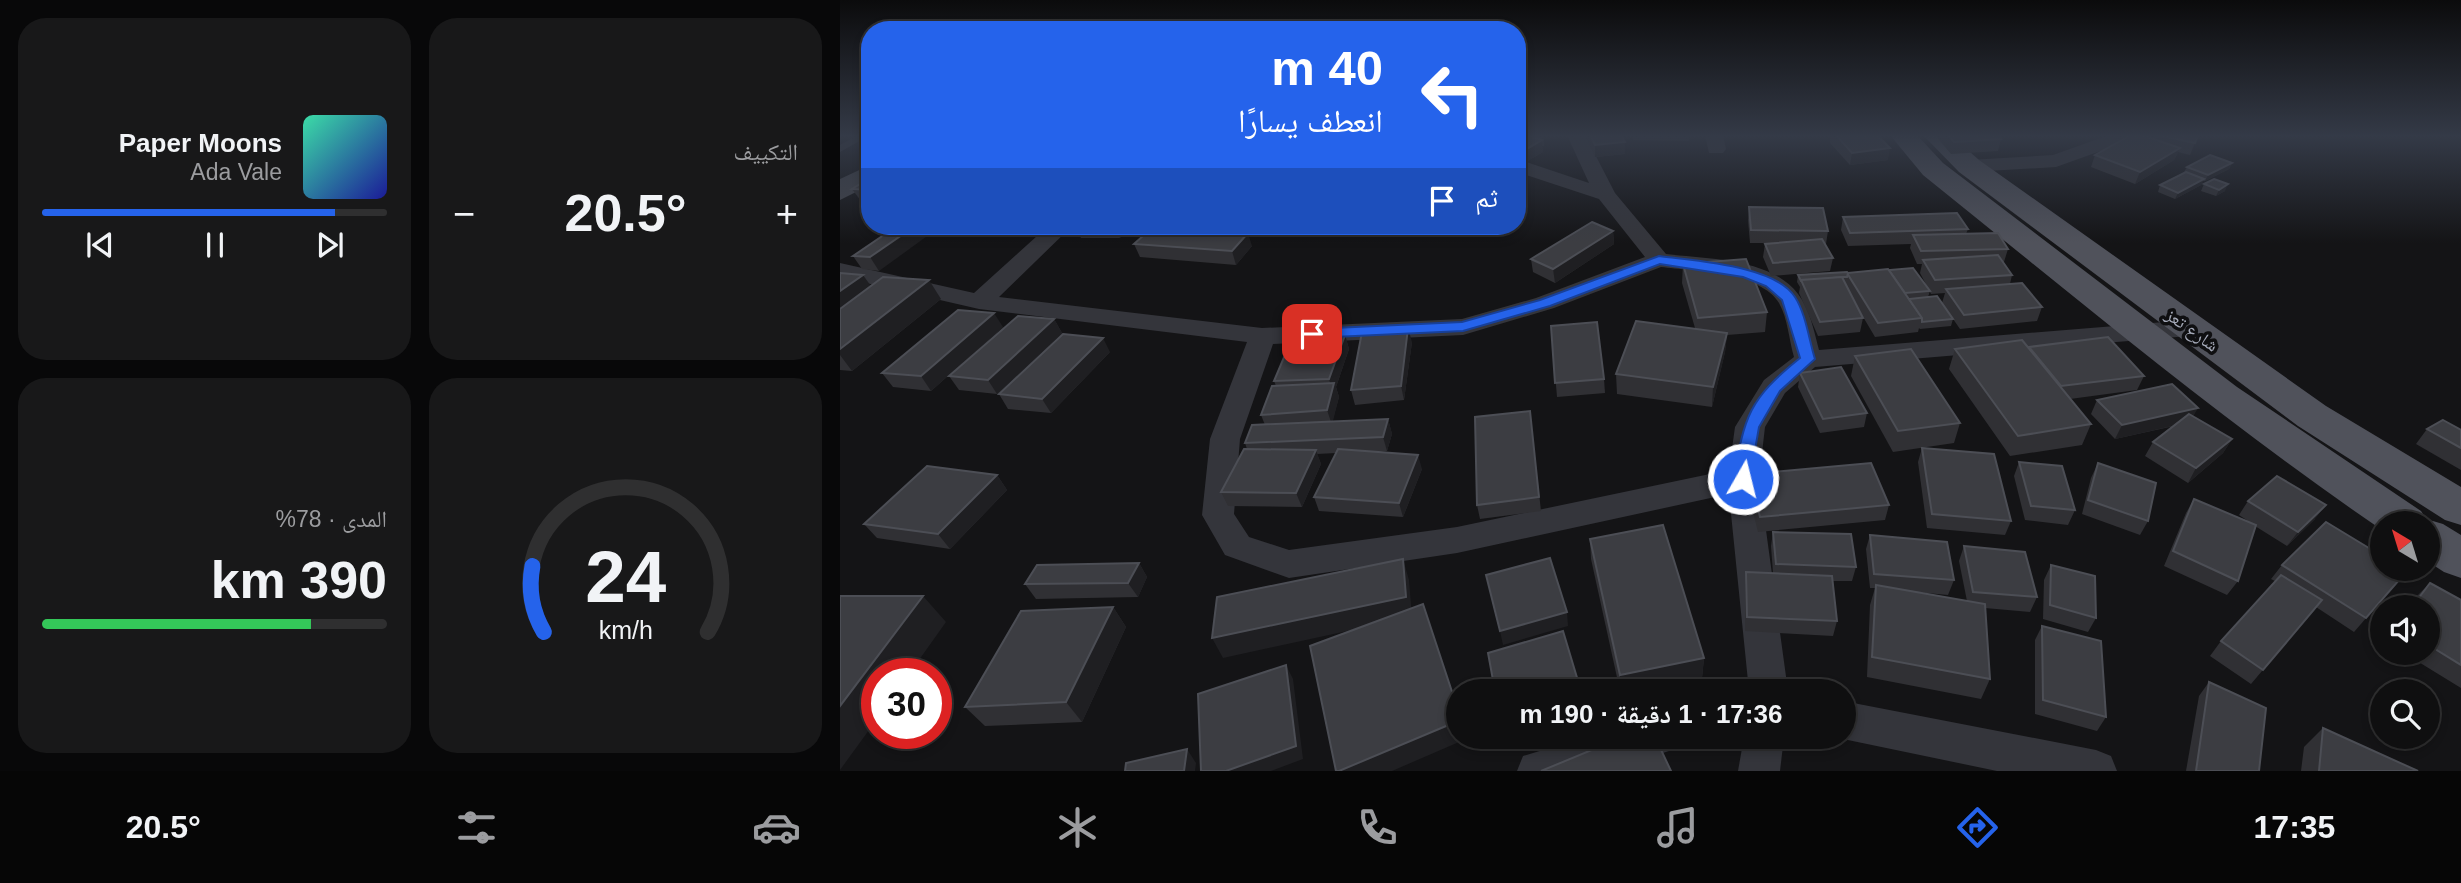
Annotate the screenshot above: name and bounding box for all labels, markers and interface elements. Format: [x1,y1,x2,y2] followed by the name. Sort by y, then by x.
[1271,41,1383,95] text: 40 m
[1407,49,1498,140] icon: left
[1238,103,1383,139] text: انعطف يسارًا
[119,128,282,158] text: Paper Moons
[733,139,798,165] text: التكييف
[190,159,282,185] text: Ada Vale
[1423,182,1461,220] icon: arrive
[1475,183,1498,213] text: ثم
[564,184,687,242] text: 20.5°
[453,193,475,235] text: −
[776,193,798,235] text: +
[81,226,119,264] icon: previous
[196,226,234,264] icon: pause
[311,226,349,264] icon: next
[1282,304,1342,364] pin
[2160,304,2222,357] street label: شارع تعز
[1293,315,1331,353] icon: arrive
[1706,442,1780,516] position arrow
[276,506,387,532] text: المدى · 78%
[2370,511,2440,581] north arrow
[2370,511,2440,749] map controls
[585,536,666,617] text: 24
[211,551,387,609] text: 390 km
[2370,595,2440,665] button: sound
[598,615,653,643] text: km/h
[861,658,952,749] speed limit sign: 30
[2370,679,2440,749] button: search
[1520,699,1782,729] text: 17:36 · 1 دقيقة · 190 m
[452,803,501,852] icon: filters
[752,803,801,852] icon: car
[1053,803,1102,852] icon: climate
[1353,803,1402,852] icon: phone
[1653,803,1702,852] icon: music
[1953,803,2002,852] icon: directions
[126,809,201,845] text: 20.5°
[2254,809,2335,845] text: 17:35

